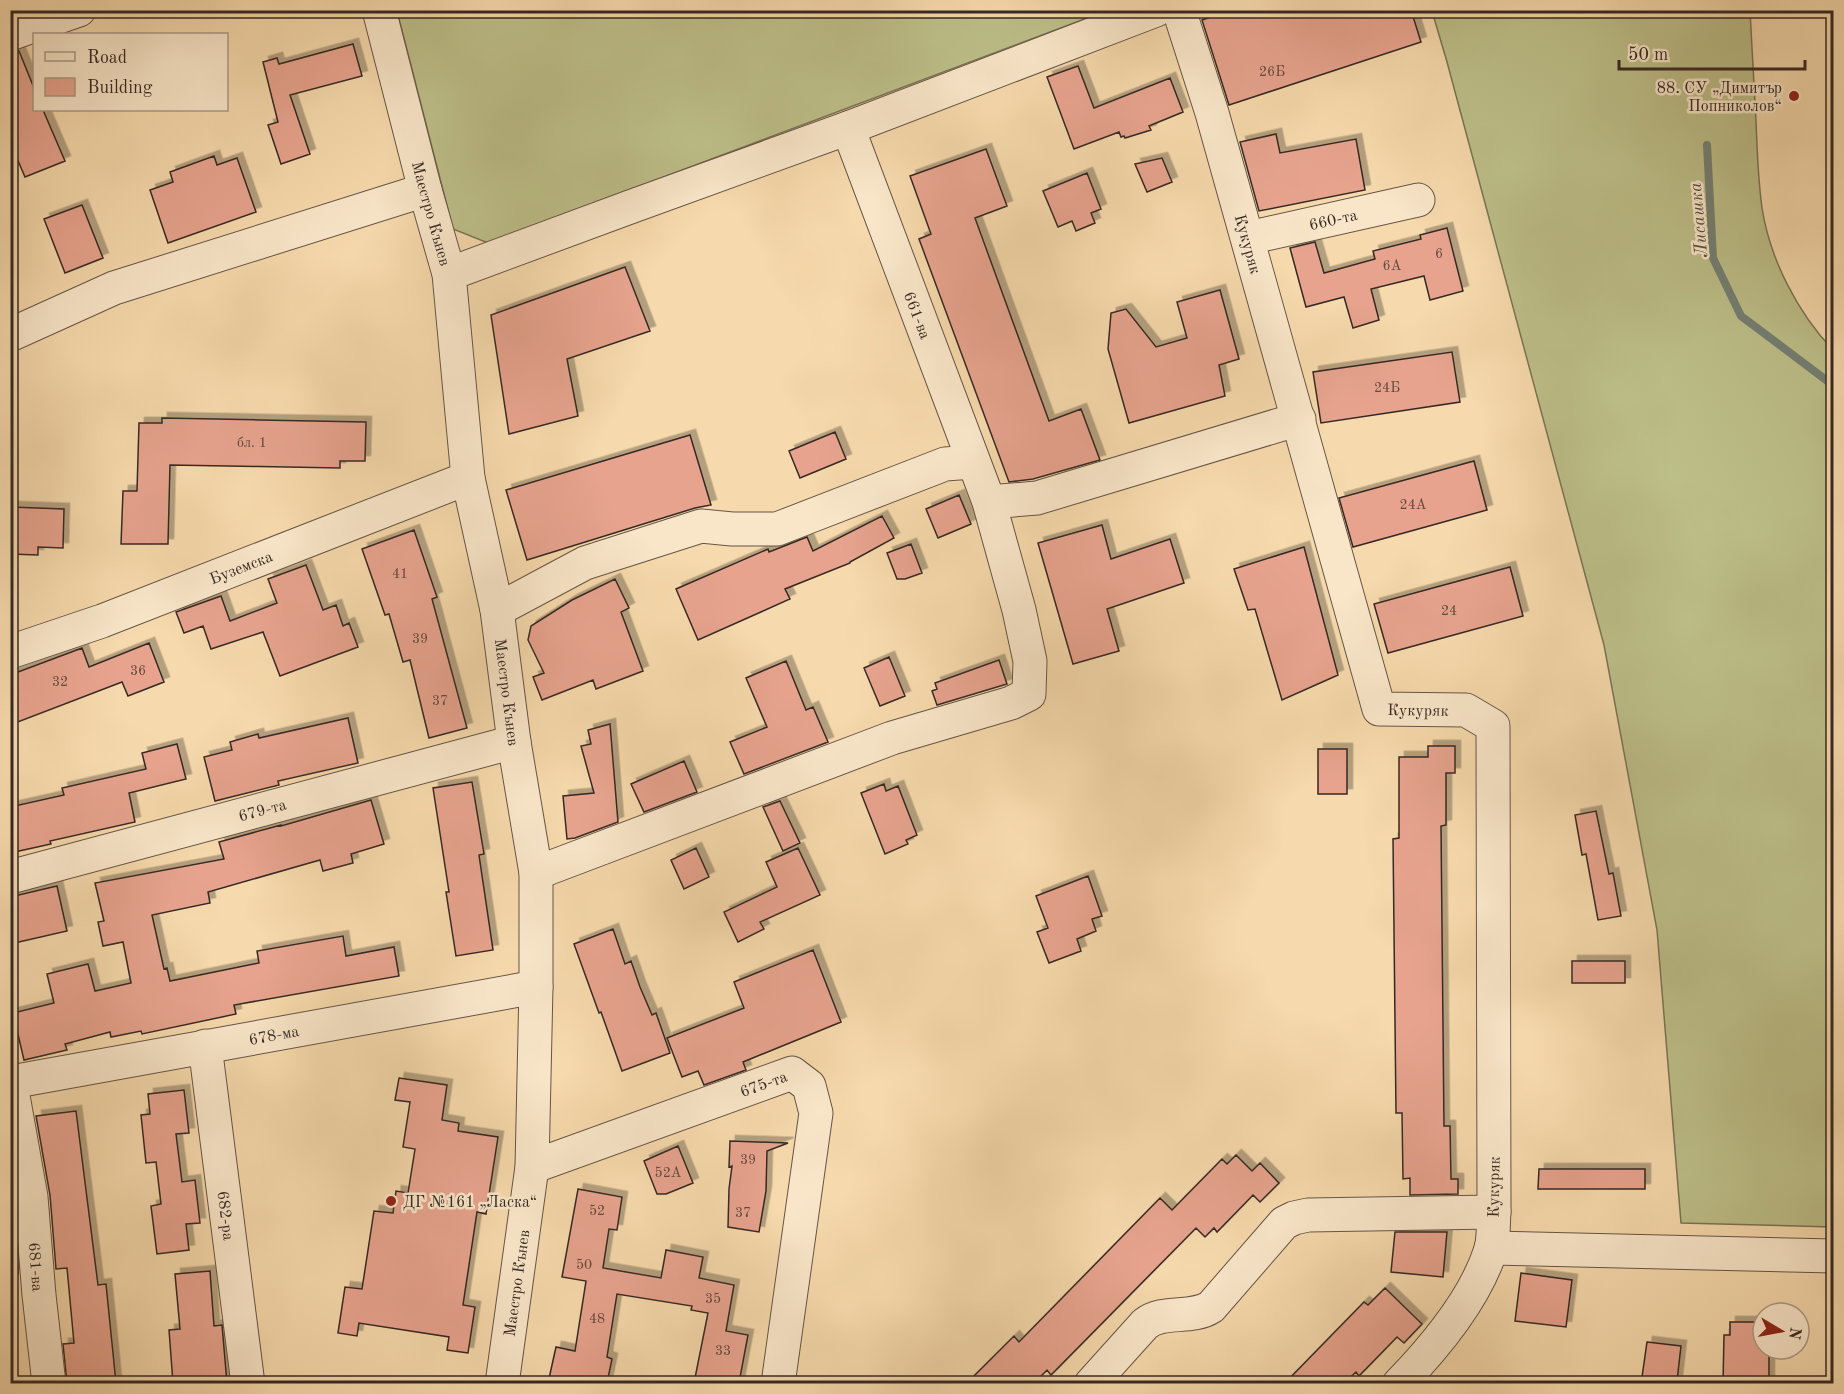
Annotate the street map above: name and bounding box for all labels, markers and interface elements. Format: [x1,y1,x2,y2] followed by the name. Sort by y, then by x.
[33,33,228,111] legend
[1619,33,1805,71] scale bar
[1628,46,1668,64] text: 50 m
[87,49,127,67] text: Road
[1259,65,1285,79] house number: 26Б
[87,79,153,97] text: Building
[1657,81,1782,115] place label: 88. СУ „Димитър Попниколов“
[1787,89,1801,103] marker: 88. СУ „Димитър Попниколов“
[408,160,452,268] street label: Маестро Кънев
[1687,181,1711,258] water label: Лисашка
[1308,208,1359,234] street label: 660-та
[1231,213,1263,276] street label: Кукуряк
[1435,247,1443,261] house number: 6
[1383,259,1402,273] house number: 6А
[900,290,932,342] street label: 661-ва
[1374,381,1400,395] house number: 24Б
[237,436,267,450] house number: бл. 1
[1400,498,1427,512] house number: 24A
[208,549,275,588] street label: Буземска
[392,567,408,581] house number: 41
[1441,604,1457,618] house number: 24
[412,632,428,646] house number: 39
[491,638,520,747] street label: Маестро Кънев
[130,664,146,678] house number: 36
[52,675,68,689] house number: 32
[432,694,448,708] house number: 37
[1387,703,1449,720] street label: Кукуряк
[237,797,289,825] street label: 679-та
[248,1024,301,1049] street label: 678-ма
[738,1069,790,1101] street label: 675-та
[740,1153,756,1167] house number: 39
[1486,1156,1504,1218] street label: Кукуряк
[655,1166,682,1180] house number: 52А
[214,1190,236,1242] street label: 682-ра
[384,1194,398,1208] marker: ДГ №161 „Ласка“
[403,1194,537,1211] place label: ДГ №161 „Ласка“
[589,1204,605,1218] house number: 52
[735,1206,751,1220] house number: 37
[503,1229,533,1338] street label: Маестро Кънев
[25,1242,45,1292] street label: 681-ва
[576,1258,592,1272] house number: 50
[705,1292,721,1306] house number: 35
[1751,1301,1811,1361] north arrow
[589,1312,605,1326] house number: 48
[1785,1326,1803,1341] text: N
[715,1344,731,1358] house number: 33

